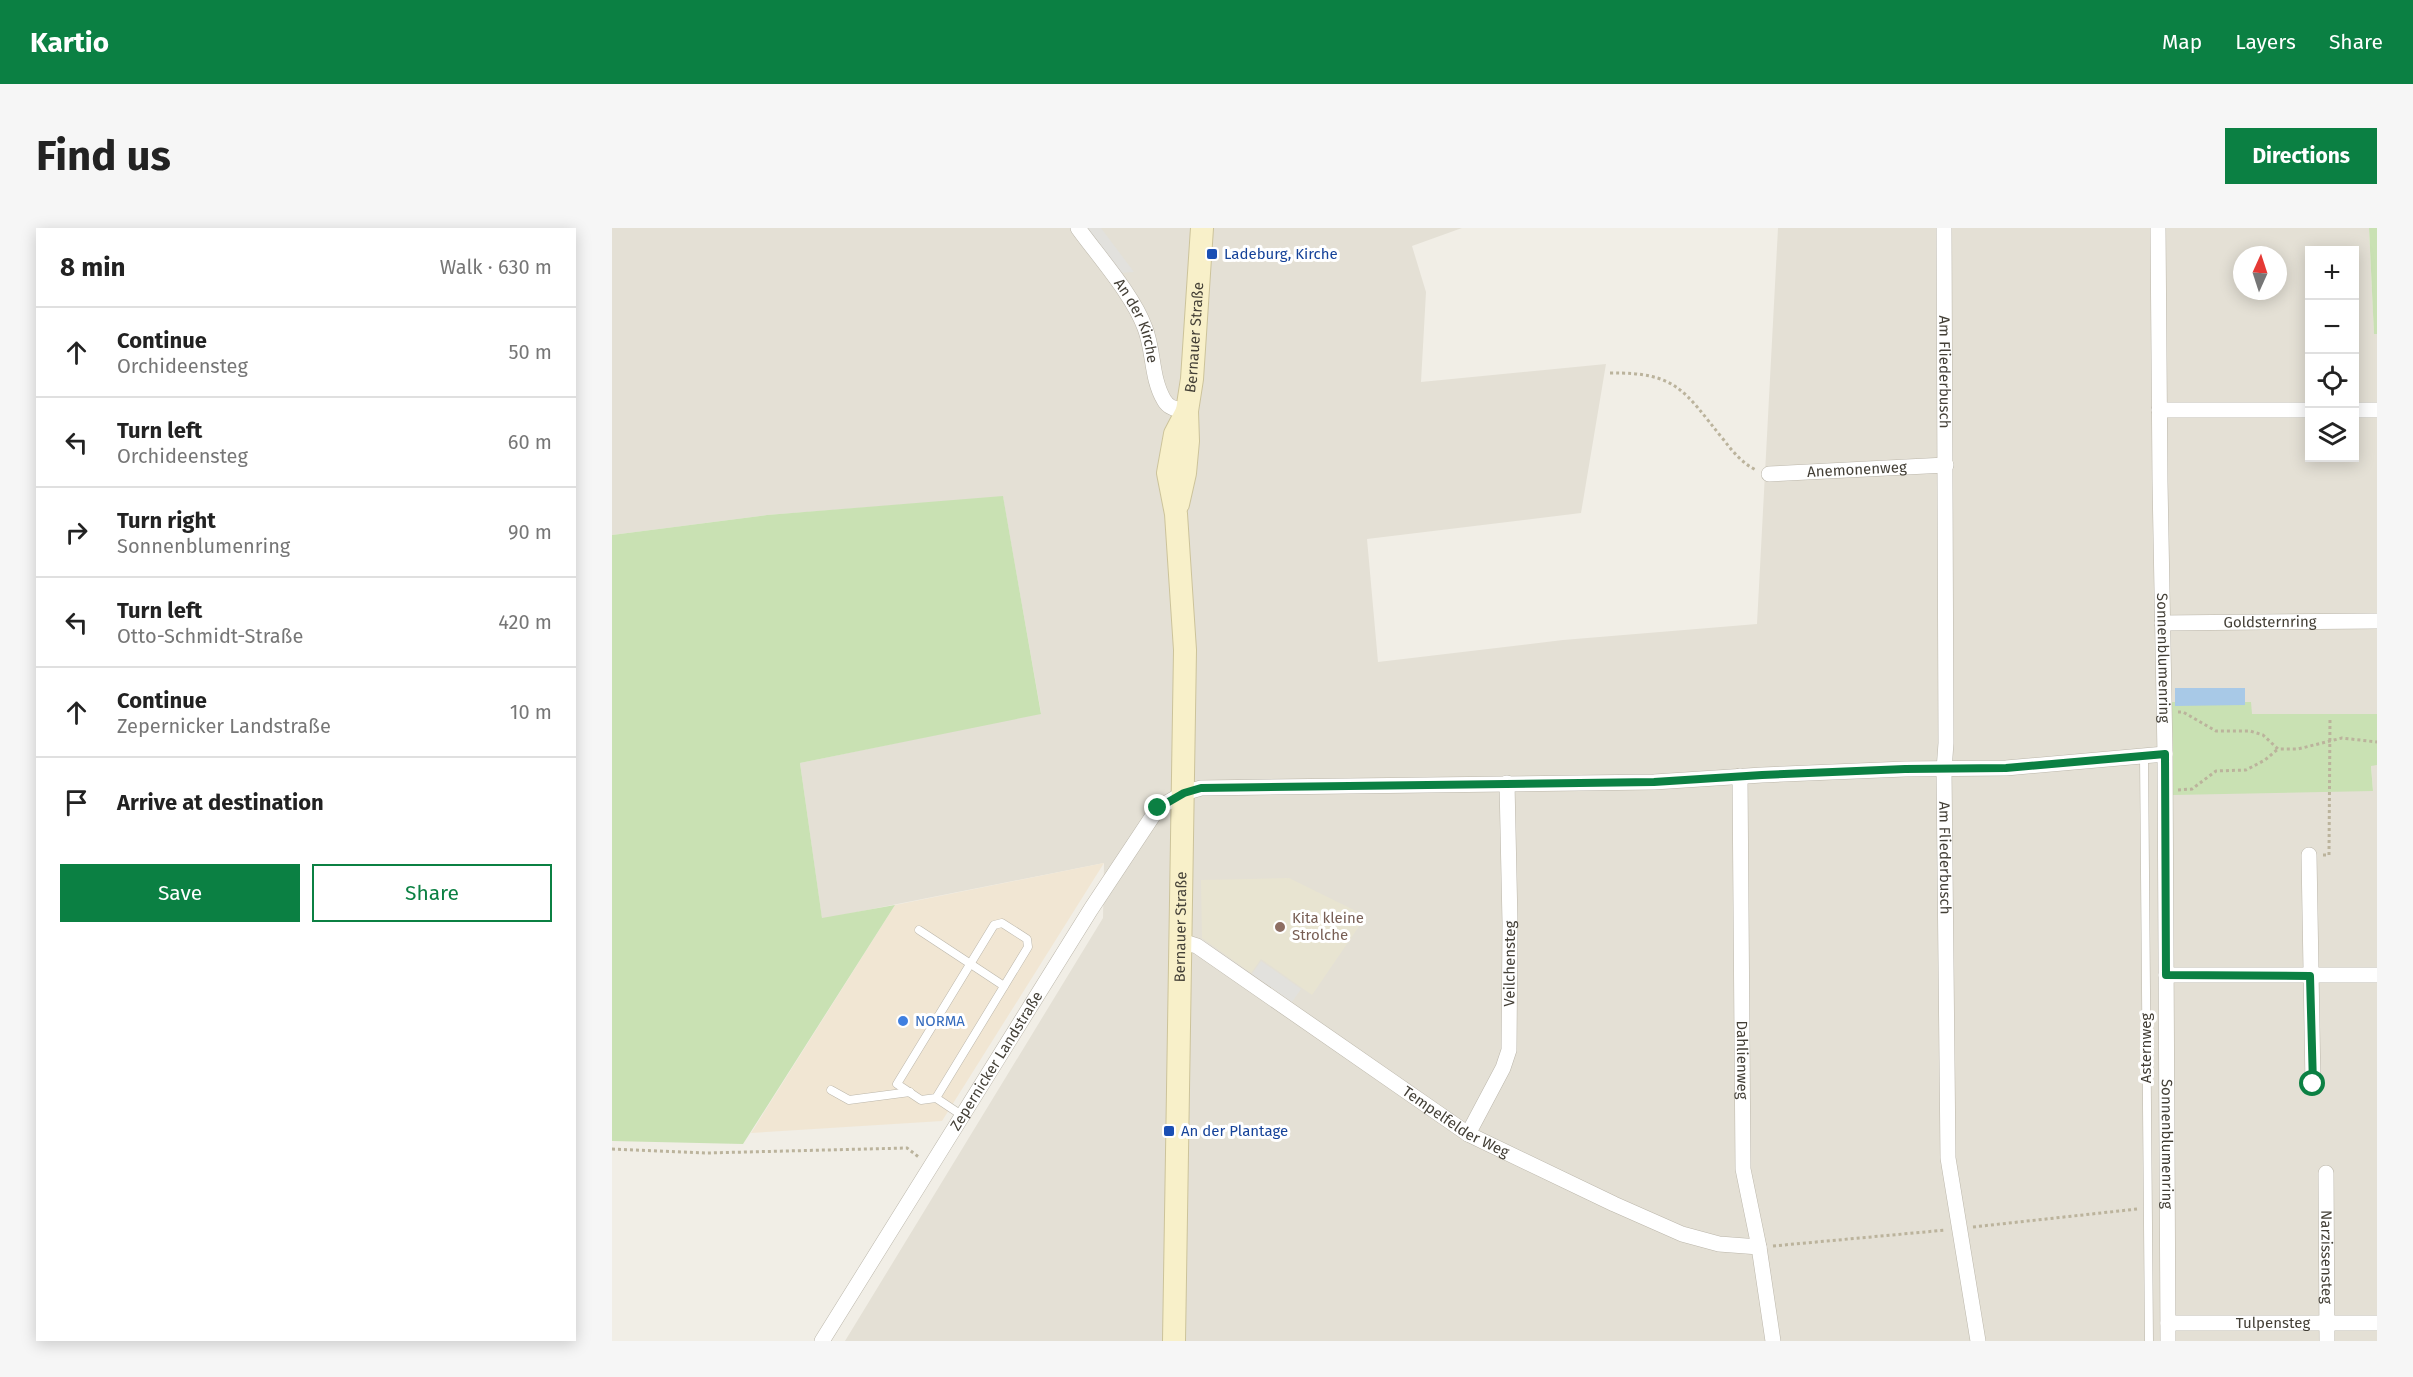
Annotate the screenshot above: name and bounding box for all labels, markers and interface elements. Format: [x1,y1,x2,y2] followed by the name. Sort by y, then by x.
[30,26,109,59] text: Kartio
[2162,29,2202,55] text: Map
[2235,29,2296,55] text: Layers
[2329,29,2383,55] text: Share
[2225,128,2377,184] button: Directions
[36,131,171,181] text: Find us
[1224,245,1338,263] place label: Ladeburg, Kirche
[2233,246,2287,300] north arrow
[2305,246,2359,462] map controls
[2305,246,2359,300] button: +
[1205,247,1219,261] marker: Ladeburg, Kirche
[60,252,126,283] text: 8 min
[440,255,552,279] text: Walk · 630 m
[1110,275,1162,364] street label: An der Kirche
[1181,281,1207,394] street label: Bernauer Straße
[2305,300,2359,354] button: −
[1935,315,1954,429] street label: Am Fliederbusch
[117,327,207,354] text: Continue
[60,336,93,369] icon: ahead
[508,340,552,364] text: 50 m
[117,354,248,378] text: Orchideensteg
[2305,354,2359,408] button: locate
[2305,408,2359,462] button: layers
[117,417,202,444] text: Turn left
[60,426,93,459] icon: left
[508,430,552,454] text: 60 m
[117,444,248,468] text: Orchideensteg
[1807,458,1907,481] street label: Anemonenweg
[117,507,216,534] text: Turn right
[60,516,93,549] icon: right
[508,520,552,544] text: 90 m
[117,534,290,558] text: Sonnenblumenring
[2153,593,2173,723] street label: Sonnenblumenring
[117,597,202,624] text: Turn left
[60,606,93,639] icon: left
[498,610,552,634] text: 420 m
[2223,613,2317,631] street label: Goldsternring
[117,624,303,648] text: Otto-Schmidt-Straße
[117,687,207,714] text: Continue
[60,696,93,729] icon: ahead
[510,700,552,724] text: 10 m
[117,714,331,738] text: Zepernicker Landstraße
[60,786,93,819] icon: arrive
[117,789,324,816] text: Arrive at destination
[1144,794,1170,820] route end
[1935,801,1954,915] street label: Am Fliederbusch
[60,864,300,922] button: Save
[312,864,552,922] button: Share
[1171,871,1190,983] street label: Bernauer Straße
[1292,909,1364,944] place label: Kita kleine Strolche
[1273,920,1287,934] marker: Kita kleine Strolche
[1500,920,1519,1007] street label: Veilchensteg
[946,988,1047,1134] street label: Zepernicker Landstraße
[915,1012,965,1030] place label: NORMA
[2137,1013,2155,1083] street label: Asternweg
[896,1014,910,1028] marker: NORMA
[1733,1020,1751,1100] street label: Dahlienweg
[2299,1070,2325,1096] route start
[2158,1079,2176,1209] street label: Sonnenblumenring
[1399,1082,1512,1161] street label: Tempelfelder Weg
[1181,1122,1288,1140] place label: An der Plantage
[1162,1124,1176,1138] marker: An der Plantage
[2317,1210,2336,1304] street label: Narzissensteg
[2236,1314,2310,1332] street label: Tulpensteg

